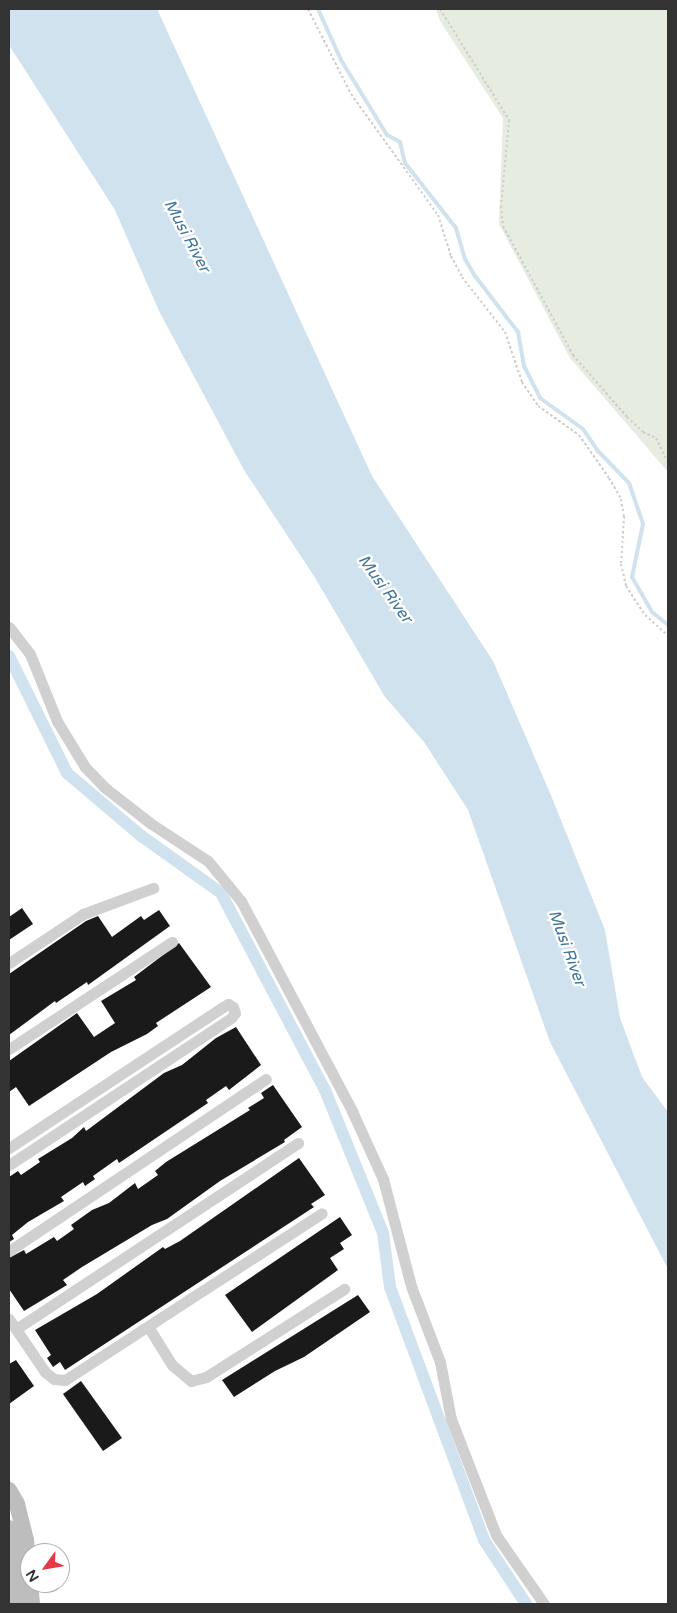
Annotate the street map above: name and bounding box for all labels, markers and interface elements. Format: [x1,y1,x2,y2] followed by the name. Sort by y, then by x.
[160,196,214,276] water label: Musi River
[354,551,416,627] water label: Musi River
[544,907,590,989] water label: Musi River
[20,1543,70,1593] north arrow
[23,1566,43,1585] text: N

